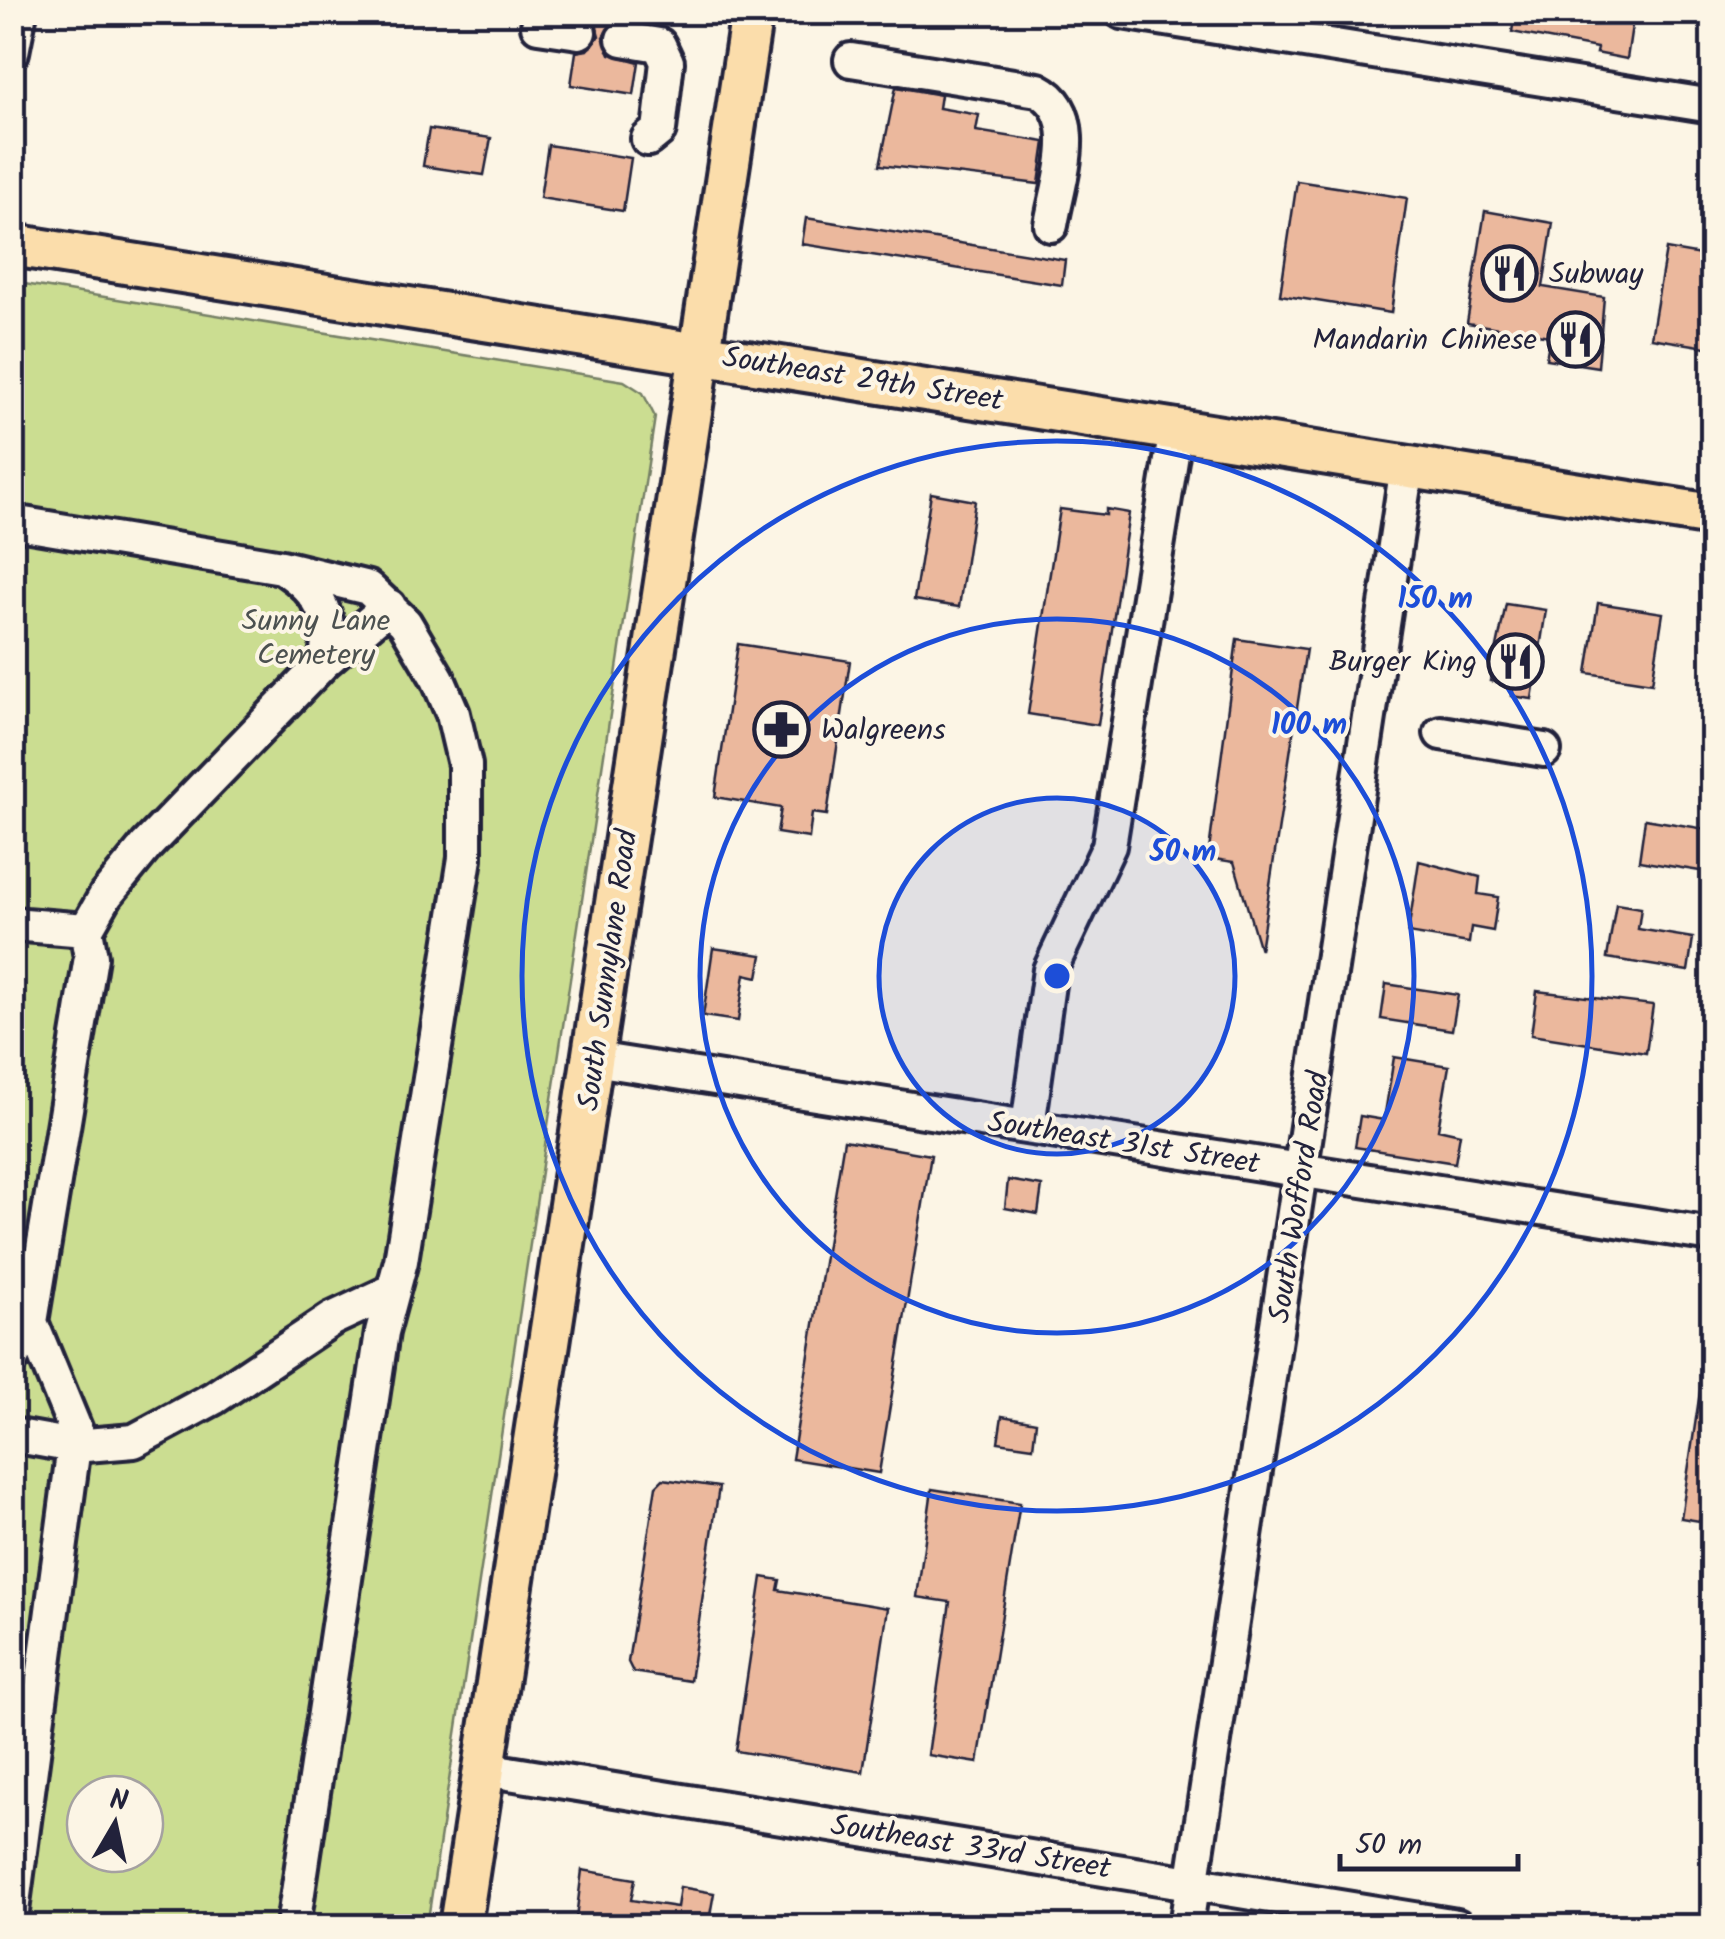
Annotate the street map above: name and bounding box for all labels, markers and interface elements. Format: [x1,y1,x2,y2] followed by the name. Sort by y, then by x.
[1480,243,1540,303] restaurant icon: Subway
[1549,251,1644,299] place label: Subway
[1546,309,1606,369] restaurant icon: Mandarin Chinese
[1312,317,1537,365] place label: Mandarin Chinese
[719,334,1007,426] street label: Southeast 29th Street
[1397,576,1473,624] text: 150 m
[242,598,390,680] park label: Sunny Lane Cemetery
[1486,631,1546,691] restaurant icon: Burger King
[1329,639,1477,687] place label: Burger King
[752,699,812,759] pharmacy icon: Walgreens
[1271,702,1347,750] text: 100 m
[821,707,946,755] place label: Walgreens
[566,826,653,1114] street label: South Sunnylane Road
[1149,829,1216,877] text: 50 m
[1039,958,1075,994] centre of rings
[1256,1067,1344,1326] street label: South Wofford Road
[984,1099,1263,1189] street label: Southeast 31st Street
[65,1774,165,1874] north arrow
[106,1778,131,1825] text: N
[827,1802,1115,1894] street label: Southeast 33rd Street
[1340,1809,1518,1871] scale bar
[1355,1822,1422,1870] text: 50 m

